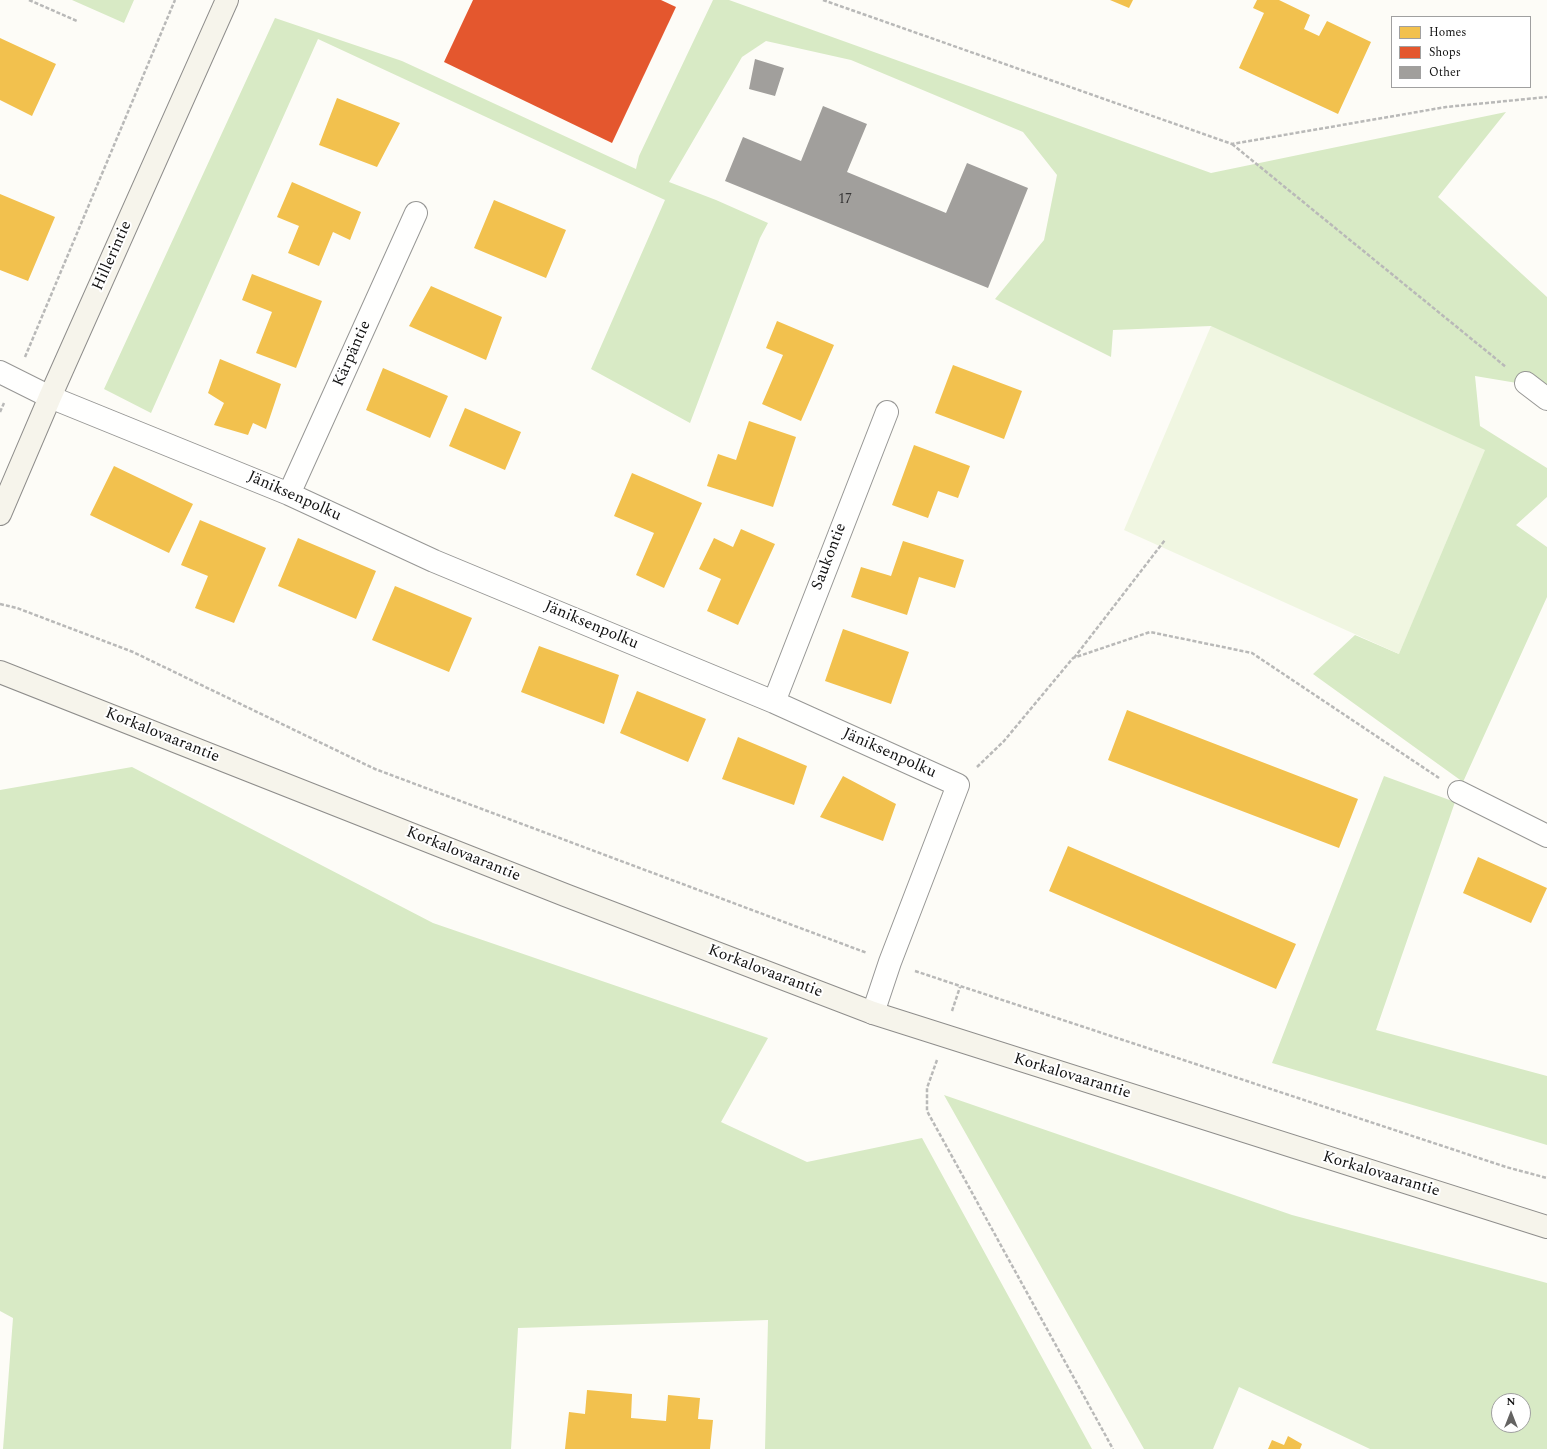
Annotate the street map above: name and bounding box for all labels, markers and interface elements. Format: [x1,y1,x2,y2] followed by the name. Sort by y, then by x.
[1391,16,1531,88] legend
[1429,23,1467,42] text: Homes
[1429,43,1461,62] text: Shops
[1429,63,1461,82] text: Other
[838,192,852,208] house number: 17
[89,218,137,294] street label: Hillerintie
[330,318,376,390] street label: Kärpäntie
[244,468,344,526] street label: Jäniksenpolku
[808,521,852,593] street label: Saukontie
[541,598,641,654] street label: Jäniksenpolku
[102,704,222,768] street label: Korkalovaarantie
[839,725,939,783] street label: Jäniksenpolku
[403,823,523,887] street label: Korkalovaarantie
[705,941,825,1003] street label: Korkalovaarantie
[1011,1050,1133,1104] street label: Korkalovaarantie
[1320,1148,1442,1202] street label: Korkalovaarantie
[1491,1393,1531,1433] north arrow
[1507,1393,1515,1410] text: N

